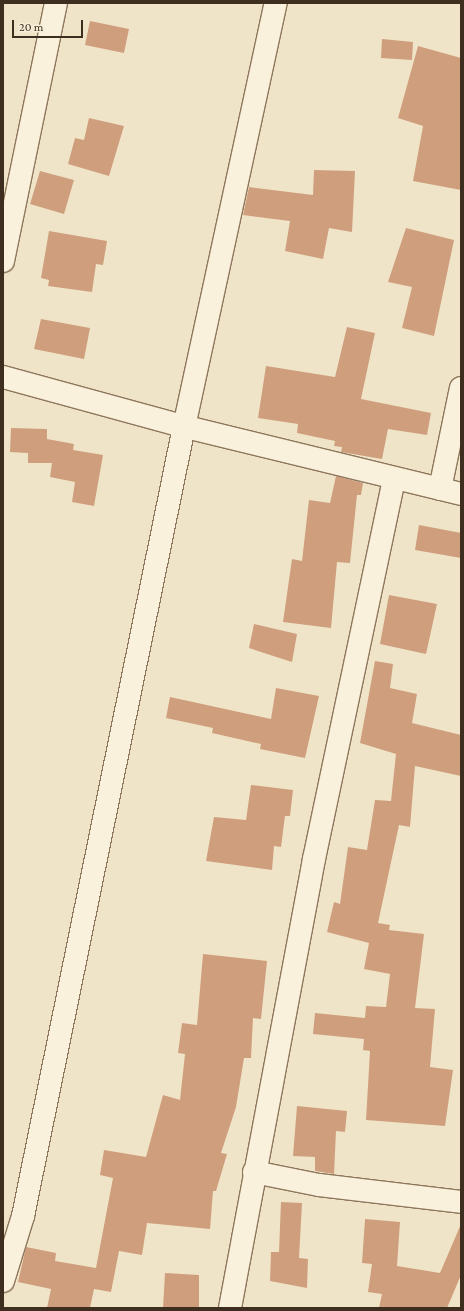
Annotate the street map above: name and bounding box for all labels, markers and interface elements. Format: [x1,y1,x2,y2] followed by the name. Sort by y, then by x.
[14,12,85,38] scale bar
[19,20,43,34] text: 20 m

